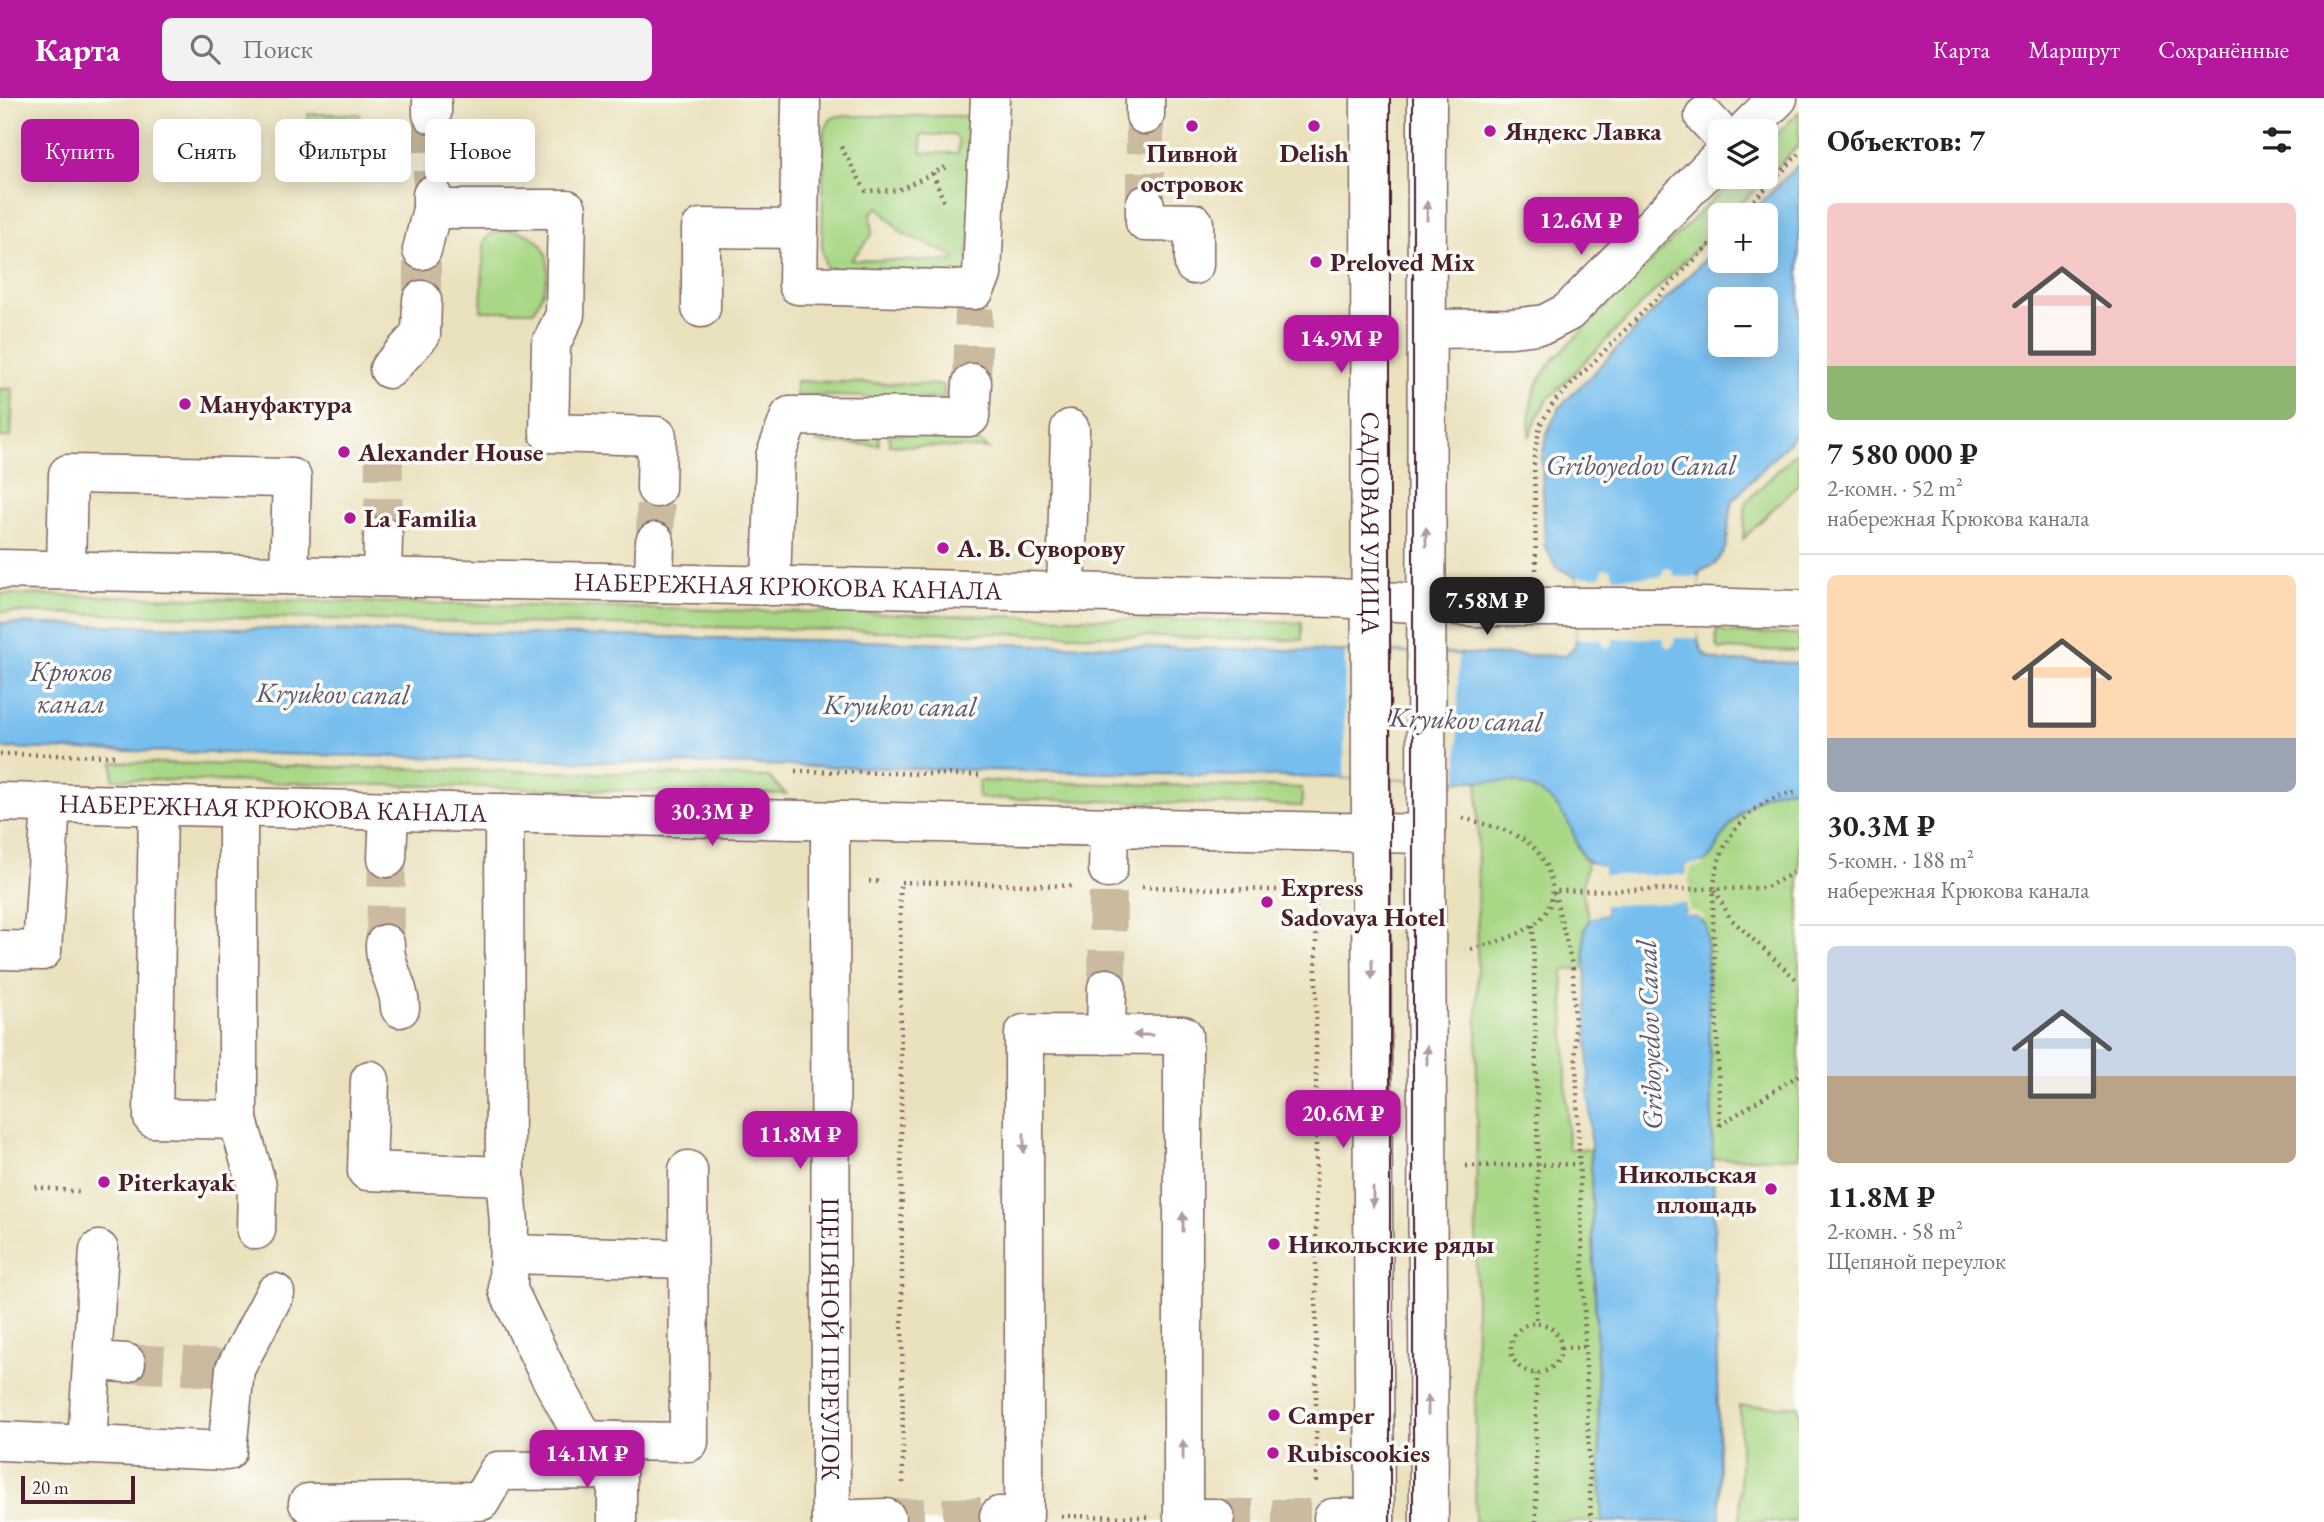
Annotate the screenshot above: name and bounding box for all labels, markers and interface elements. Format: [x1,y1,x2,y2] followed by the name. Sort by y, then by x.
[162,18,652,81] search box
[35,28,120,71] text: Карта
[186,30,224,68] icon: search
[242,32,313,66] text: Поиск
[1933,34,1990,65] text: Карта
[2028,34,2120,65] text: Маршрут
[2158,34,2289,65] text: Сохранённые
[1503,114,1662,148] place label: Яндекс Лавка
[1184,118,1200,134] marker: Пивной островок
[1306,118,1322,134] marker: Delish
[21,119,139,182] chip: Купить
[153,119,261,182] chip: Снять
[275,119,411,182] chip: Фильтры
[425,119,535,182] chip: Новое
[1708,119,1778,357] map controls
[1708,119,1778,189] button: layers
[1827,121,1985,160] text: Объектов: 7
[2258,121,2296,159] icon: filters
[1482,123,1498,139] marker: Яндекс Лавка
[1141,136,1244,200] place label: Пивной островок
[1279,136,1349,170] place label: Delish
[1516,198,1646,257] pin: 12.6M ₽
[1421,200,1433,222] one-way arrow
[1708,203,1778,273] button: +
[1540,205,1622,235] text: 12.6M ₽
[1330,245,1475,279] place label: Preloved Mix
[1999,248,2125,374] icon: home
[1308,254,1324,270] marker: Preloved Mix
[1708,287,1778,357] button: −
[1276,316,1406,375] pin: 14.9M ₽
[1300,323,1382,353] text: 14.9M ₽
[199,387,353,421] place label: Мануфактура
[177,396,193,412] marker: Мануфактура
[1353,412,1388,635] street label: САДОВАЯ УЛИЦА
[1827,434,1978,473] text: 7 580 000 ₽
[357,435,544,469] place label: Alexander House
[336,444,352,460] marker: Alexander House
[1546,447,1737,483] water label: Griboyedov Canal
[1827,473,1963,503] text: 2-комн. · 52 m²
[364,501,478,535] place label: La Familia
[1827,503,2089,533] text: набережная Крюкова канала
[342,510,358,526] marker: La Familia
[1420,526,1432,548] one-way arrow
[956,531,1125,565] place label: А. В. Суворову
[935,540,951,556] marker: А. В. Суворову
[573,564,1003,608] street label: НАБЕРЕЖНАЯ КРЮКОВА КАНАЛА
[1422,578,1552,637] pin: 7.58M ₽
[1446,585,1528,615] text: 7.58M ₽
[1999,620,2125,746] icon: home
[29,653,113,721] water label: Крюков канал
[255,674,411,712] water label: Kryukov canal
[822,686,978,724] water label: Kryukov canal
[1388,698,1544,740] water label: Kryukov canal
[58,786,489,830] street label: НАБЕРЕЖНАЯ КРЮКОВА КАНАЛА
[647,788,777,848] pin: 30.3M ₽
[671,796,753,826] text: 30.3M ₽
[1827,806,1935,845] text: 30.3M ₽
[1827,845,1974,875] text: 5-комн. · 188 m²
[1281,870,1446,934] place label: Express Sadovaya Hotel
[1827,875,2089,905] text: набережная Крюкова канала
[1259,894,1275,910] marker: Express Sadovaya Hotel
[1628,938,1670,1131] water label: Griboyedov Canal
[1366,958,1378,980] one-way arrow
[1999,991,2125,1117] icon: home
[1132,1029,1154,1041] one-way arrow
[1421,1044,1432,1066] one-way arrow
[1278,1090,1408,1150] pin: 20.6M ₽
[1302,1098,1384,1128] text: 20.6M ₽
[735,1112,865,1171] pin: 11.8M ₽
[759,1119,841,1149] text: 11.8M ₽
[1018,1132,1030,1154] one-way arrow
[1618,1157,1757,1221] place label: Никольская площадь
[118,1165,236,1199] place label: Piterkayak
[96,1174,112,1190] marker: Piterkayak
[1827,1177,1935,1216] text: 11.8M ₽
[1763,1181,1779,1197] marker: Никольская площадь
[1367,1186,1379,1208] one-way arrow
[814,1197,848,1481] street label: ЩЕПЯНОЙ ПЕРЕУЛОК
[1177,1211,1189,1233] one-way arrow
[1827,1216,1963,1246] text: 2-комн. · 58 m²
[1288,1227,1494,1261] place label: Никольские ряды
[1266,1236,1282,1252] marker: Никольские ряды
[1827,1246,2006,1276] text: Щепяной переулок
[1422,1394,1434,1416] one-way arrow
[1288,1398,1375,1432] place label: Camper
[1266,1407,1282,1423] marker: Camper
[522,1430,652,1490] pin: 14.1M ₽
[1287,1436,1430,1470] place label: Rubiscookies
[546,1438,628,1468] text: 14.1M ₽
[1177,1438,1189,1460] one-way arrow
[1265,1445,1281,1461] marker: Rubiscookies
[21,1473,135,1505] scale bar
[32,1475,69,1500] text: 20 m

